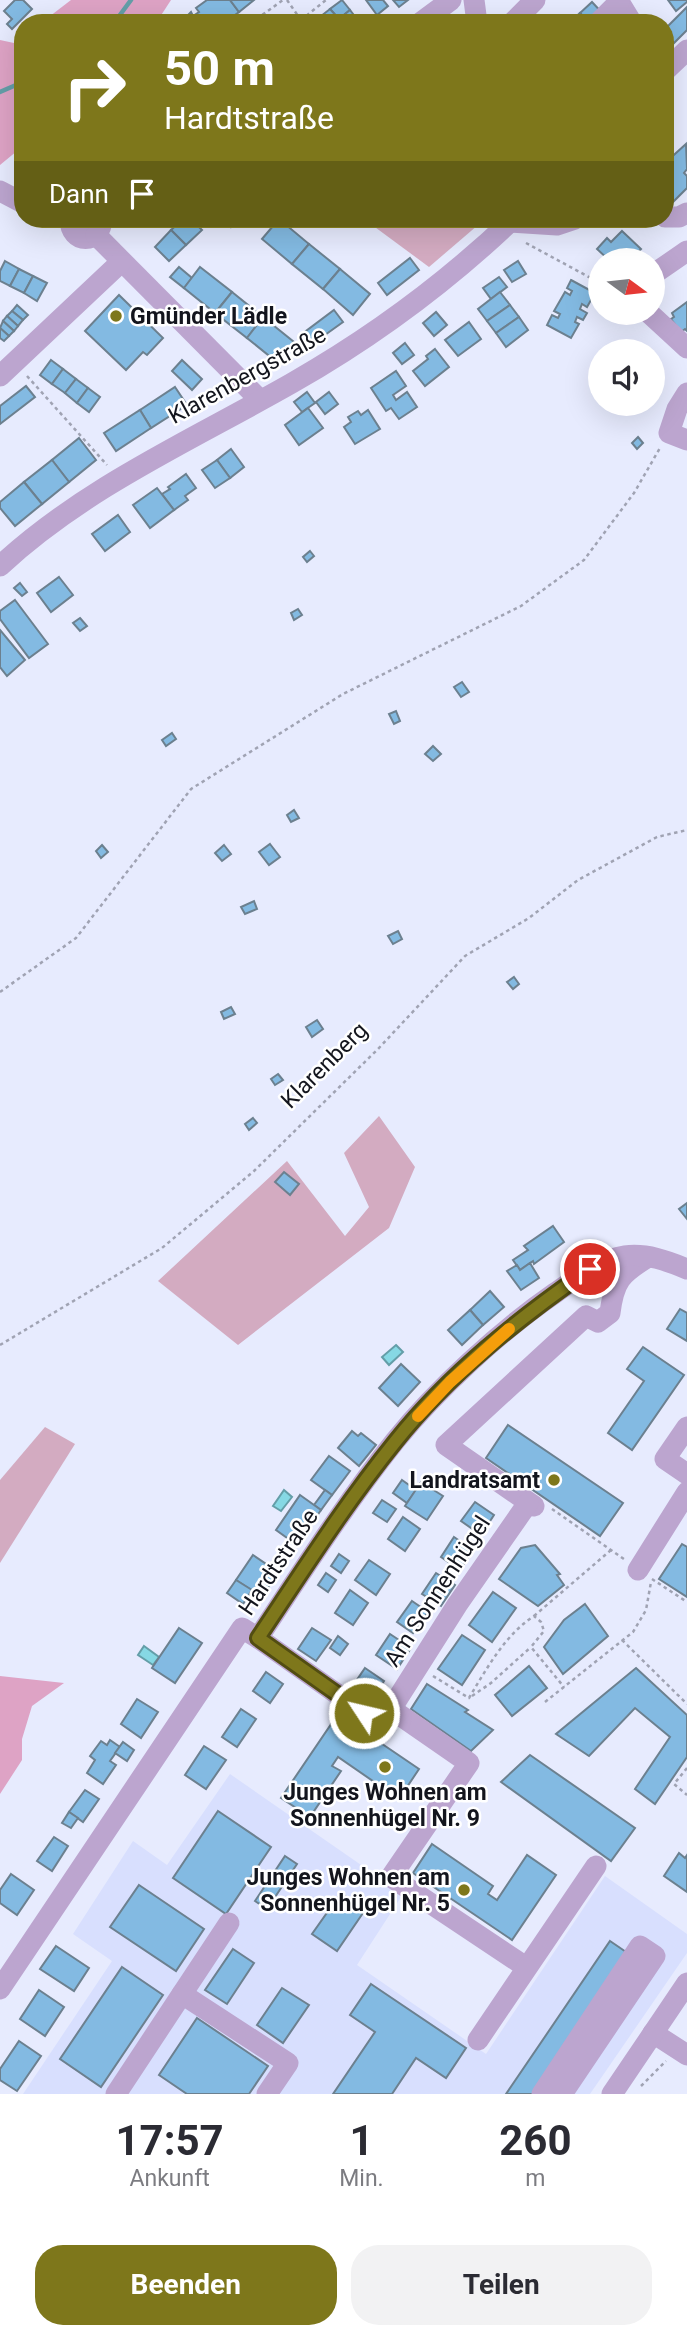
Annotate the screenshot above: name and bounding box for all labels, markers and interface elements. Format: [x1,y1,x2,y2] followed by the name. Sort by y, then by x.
[164,40,275,97] text: 50 m
[49,42,140,133] icon: right
[164,99,334,137] text: Hardtstraße
[123,175,161,213] icon: arrive
[49,179,109,209] text: Dann
[588,248,665,326] north arrow
[588,248,665,416] map controls
[130,303,287,330] place label: Gmünder Lädle
[108,308,124,324] marker: Gmünder Lädle
[164,321,331,430] street label: Klarenbergstraße
[588,339,665,416] button: sound
[276,1017,373,1114] street label: Klarenberg
[560,1239,620,1299] pin
[571,1250,609,1288] icon: arrive
[409,1467,540,1494] place label: Landratsamt
[546,1472,562,1488] marker: Landratsamt
[233,1504,324,1620] street label: Hardtstraße
[379,1511,496,1672] street label: Am Sonnenhügel
[327,1676,401,1750] position arrow
[377,1759,393,1775] marker: Junges Wohnen am Sonnenhügel Nr. 9
[283,1779,487,1832] place label: Junges Wohnen am Sonnenhügel Nr. 9
[246,1864,450,1917] place label: Junges Wohnen am Sonnenhügel Nr. 5
[456,1882,472,1898] marker: Junges Wohnen am Sonnenhügel Nr. 5
[116,2116,224,2165] text: 17:57
[349,2116,374,2165] text: 1
[499,2116,571,2165] text: 260
[129,2165,210,2192] text: Ankunft
[339,2165,384,2192] text: Min.
[525,2165,545,2192] text: m
[35,2245,337,2325] button: Beenden
[351,2245,652,2325] button: Teilen

